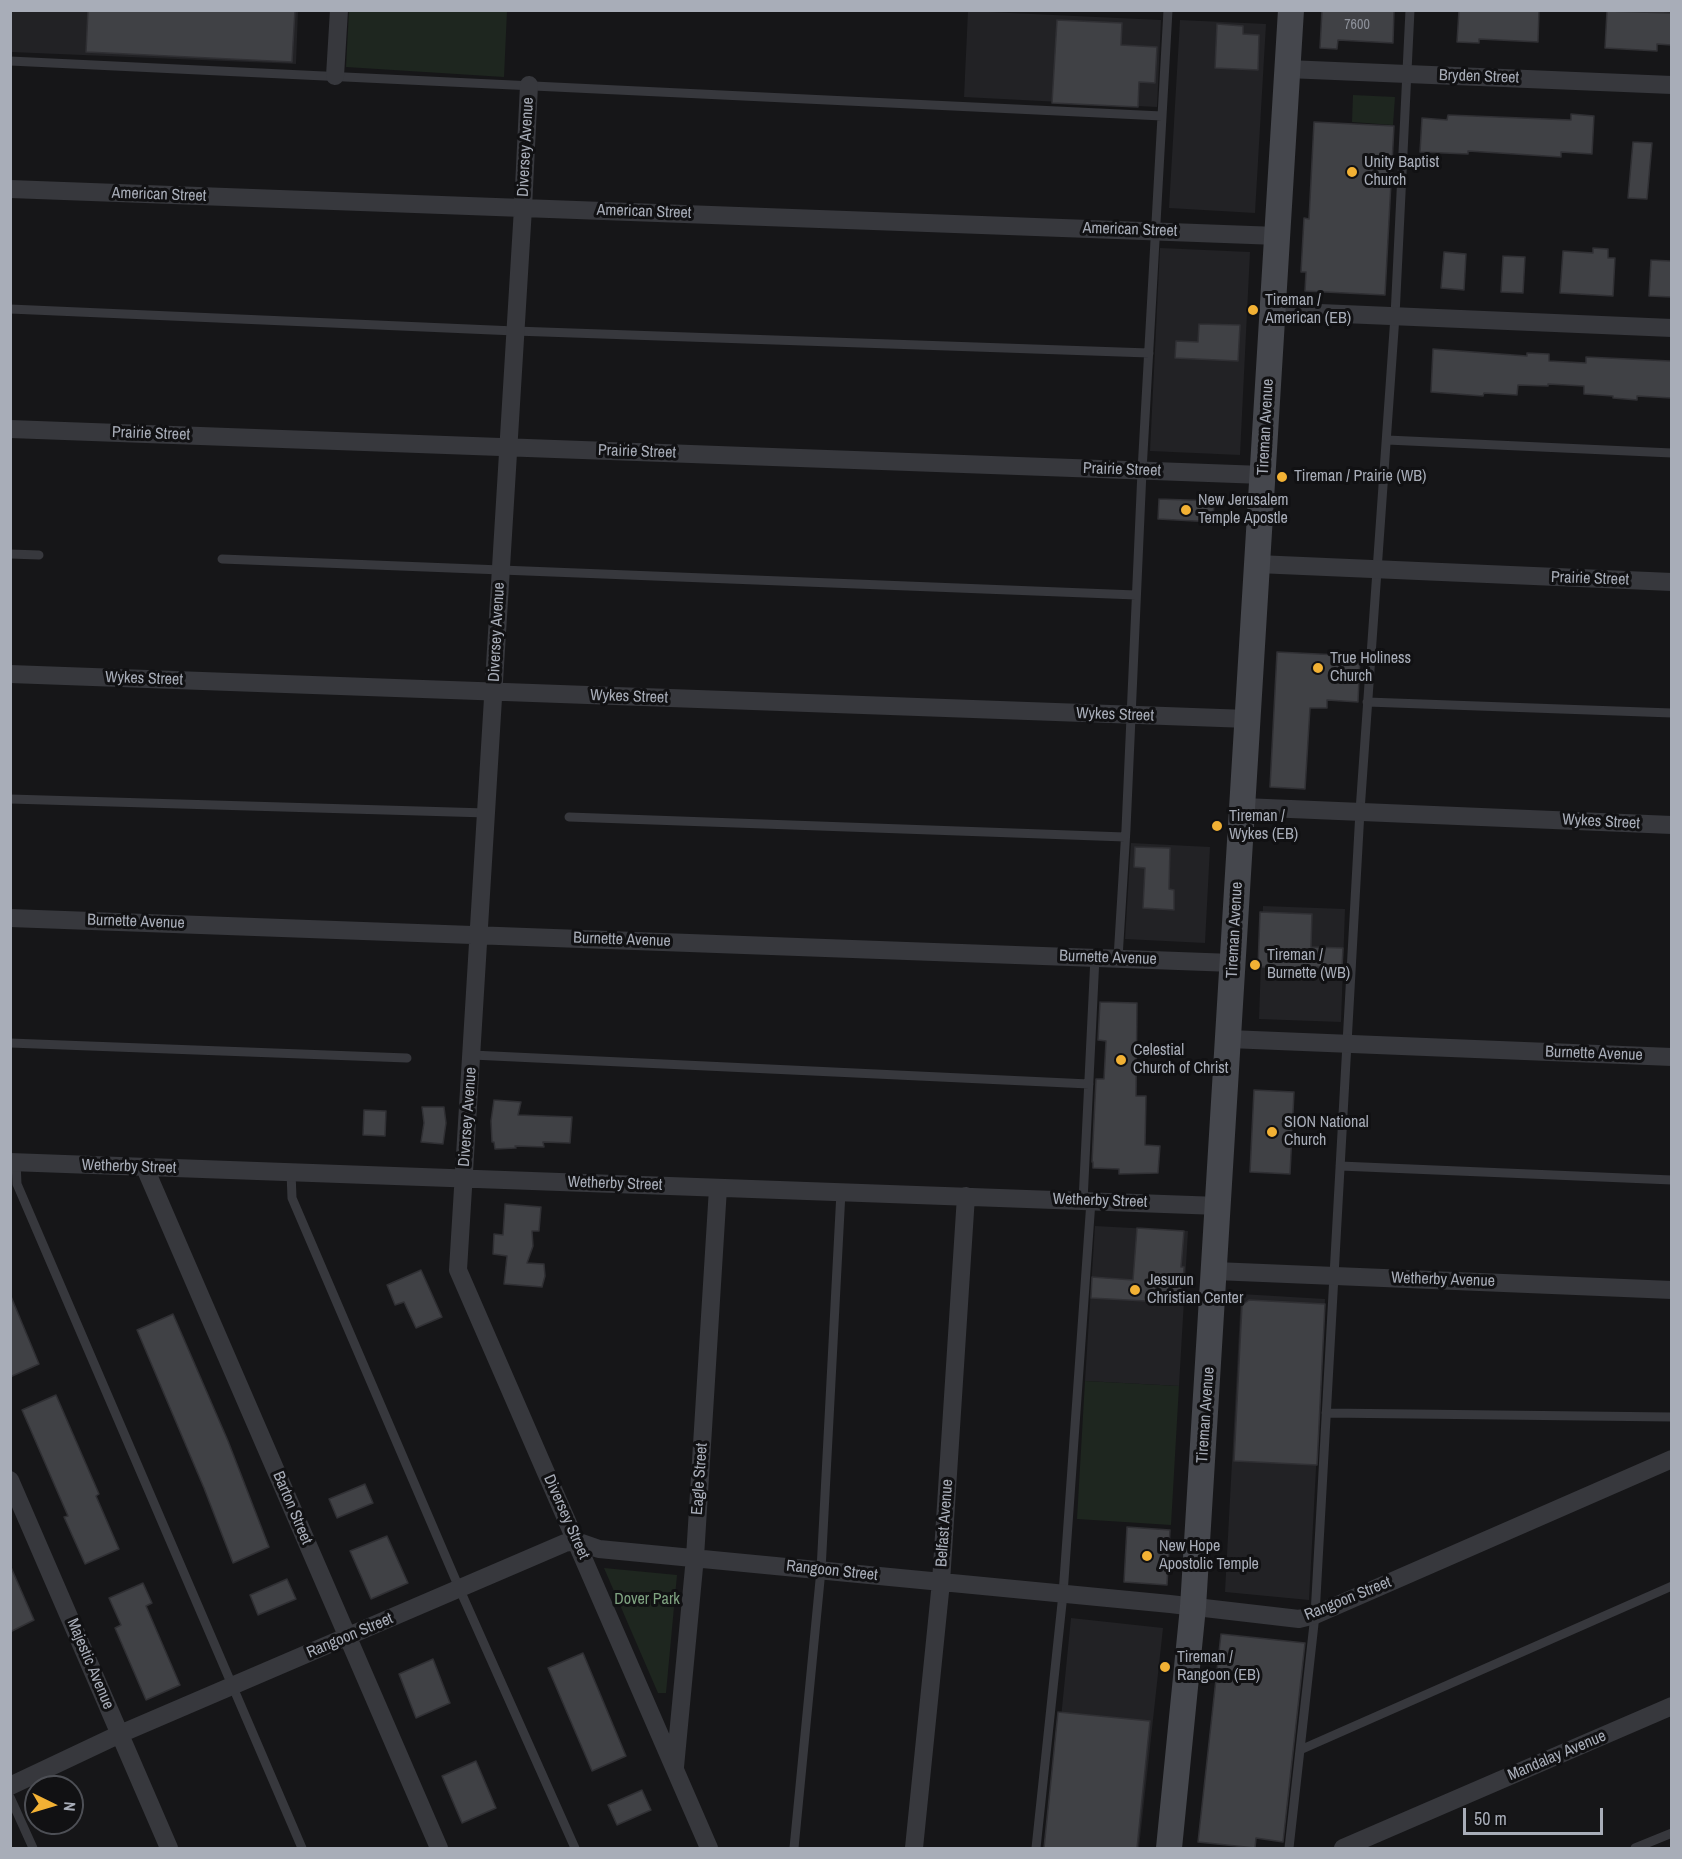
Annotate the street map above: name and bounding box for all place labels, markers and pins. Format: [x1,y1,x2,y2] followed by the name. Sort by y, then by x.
[1364,153,1439,191] place label: Unity Baptist Church
[1345,165,1359,179] marker: Unity Baptist Church
[1265,291,1351,329] place label: Tireman / American (EB)
[1246,303,1260,317] marker: Tireman / American (EB)
[1294,467,1426,487] place label: Tireman / Prairie (WB)
[1275,470,1289,484] marker: Tireman / Prairie (WB)
[1198,491,1288,529] place label: New Jerusalem Temple Apostle
[1179,503,1193,517] marker: New Jerusalem Temple Apostle
[1330,649,1411,687] place label: True Holiness Church
[1311,661,1325,675] marker: True Holiness Church
[1229,807,1298,845] place label: Tireman / Wykes (EB)
[1210,819,1224,833] marker: Tireman / Wykes (EB)
[1267,946,1350,984] place label: Tireman / Burnette (WB)
[1248,958,1262,972] marker: Tireman / Burnette (WB)
[1133,1041,1229,1079] place label: Celestial Church of Christ
[1114,1053,1128,1067] marker: Celestial Church of Christ
[1284,1113,1369,1151] place label: SION National Church
[1265,1125,1279,1139] marker: SION National Church
[1147,1271,1243,1309] place label: Jesurun Christian Center
[1128,1283,1142,1297] marker: Jesurun Christian Center
[1159,1537,1259,1575] place label: New Hope Apostolic Temple
[1140,1549,1154,1563] marker: New Hope Apostolic Temple
[1177,1648,1260,1686] place label: Tireman / Rangoon (EB)
[1158,1660,1172,1674] marker: Tireman / Rangoon (EB)

